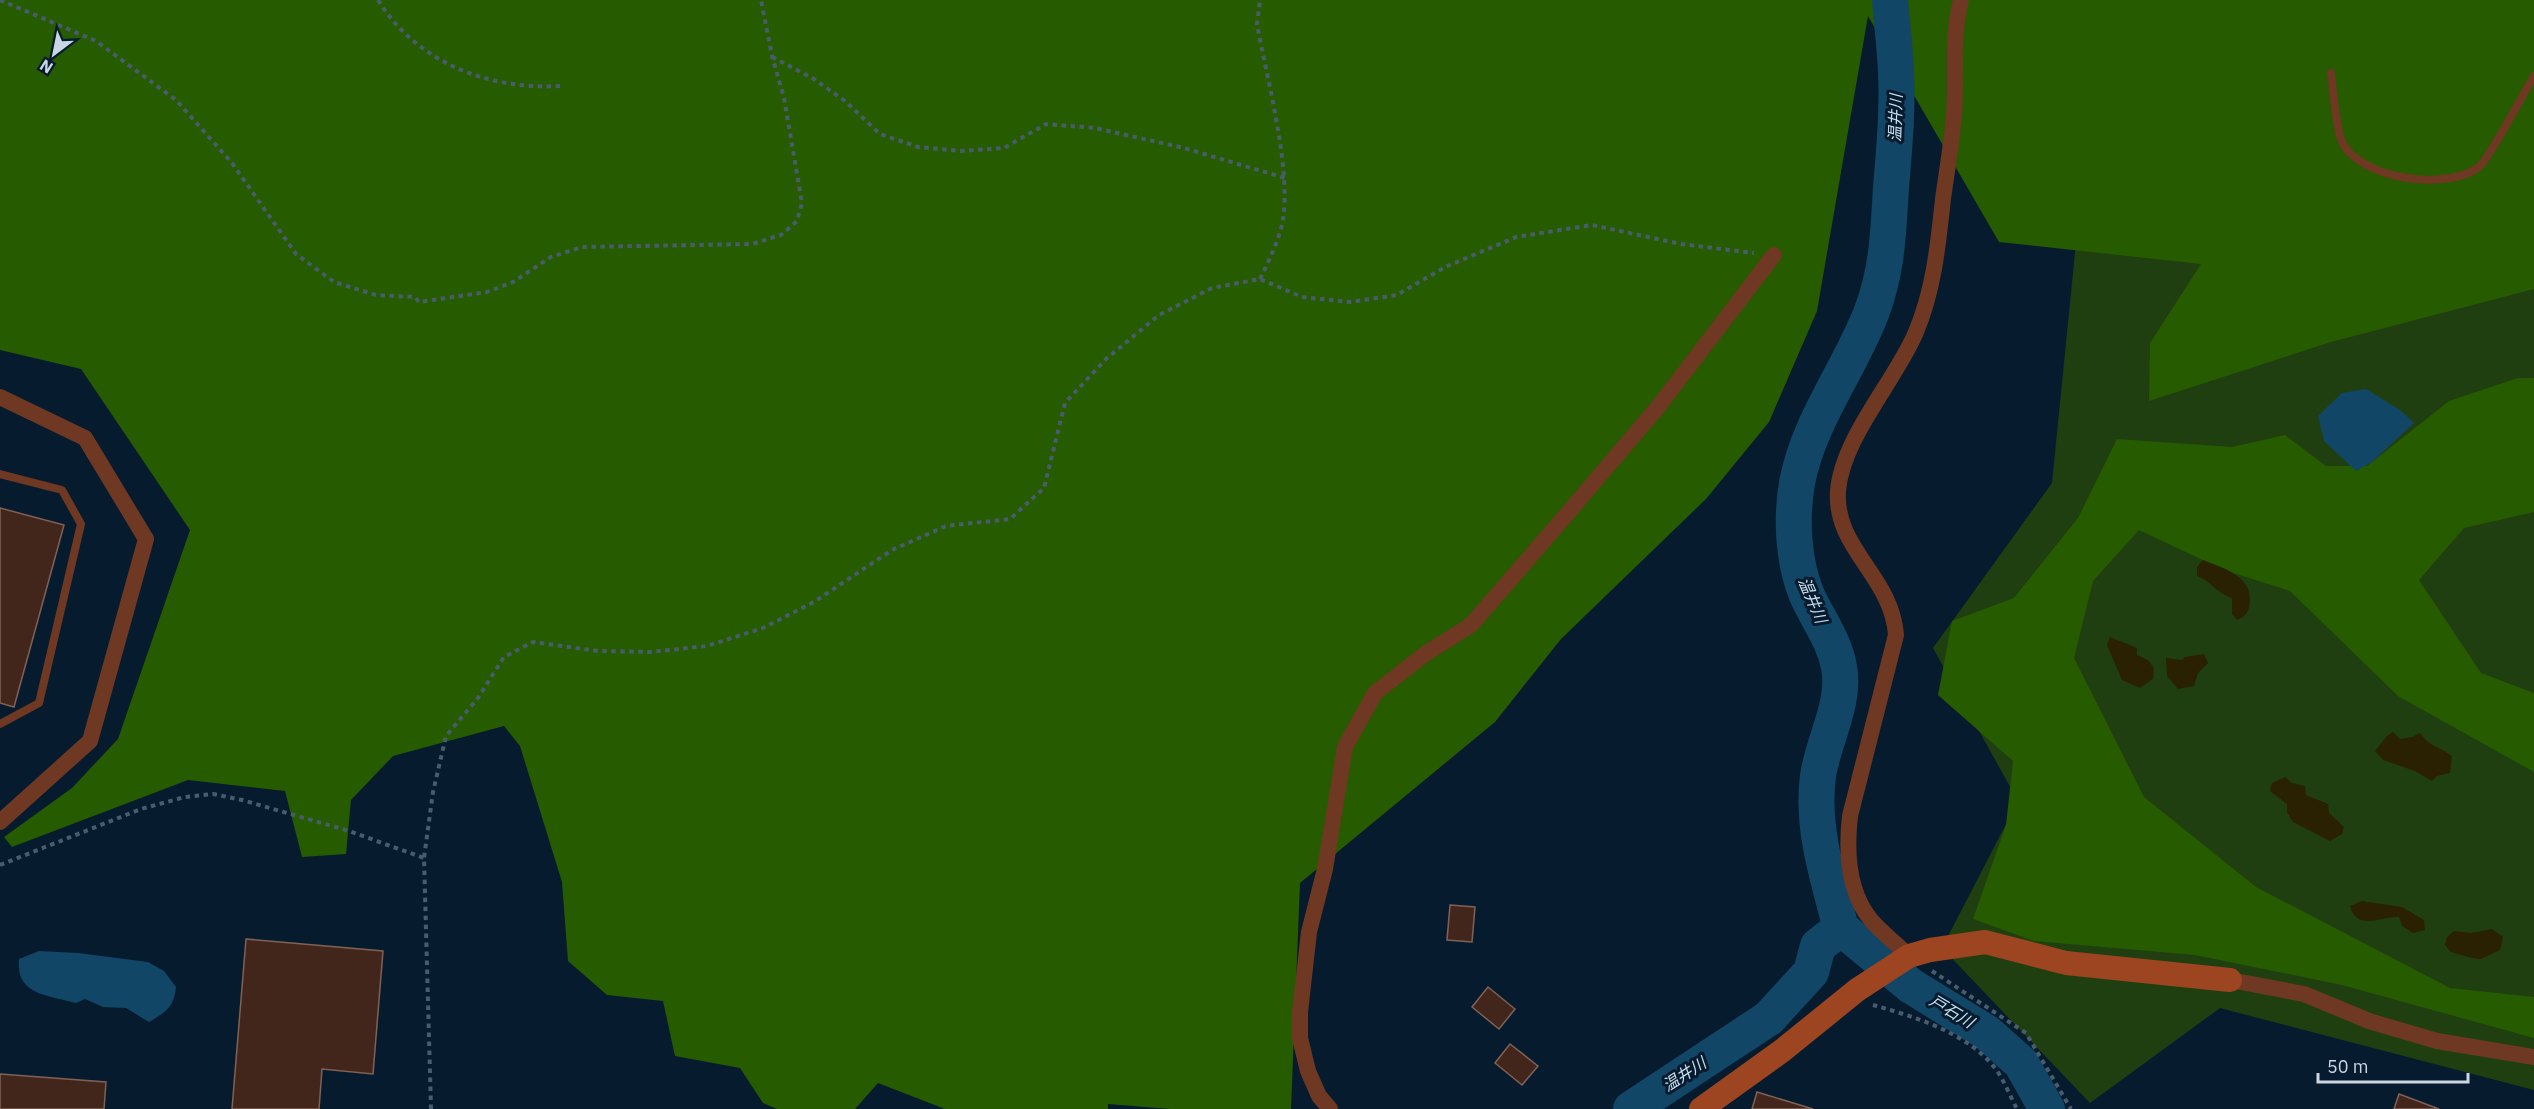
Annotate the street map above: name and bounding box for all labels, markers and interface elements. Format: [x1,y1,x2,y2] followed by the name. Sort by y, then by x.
[24,24,84,84] north arrow
[36,55,56,78] text: N
[1884,92,1906,142] water label: 温井川
[1794,574,1832,628] water label: 温井川
[1926,990,1979,1033] water label: 戸石川
[2318,1046,2468,1084] scale bar
[1658,1051,1711,1095] water label: 温井川
[2327,1055,2369,1078] text: 50 m

